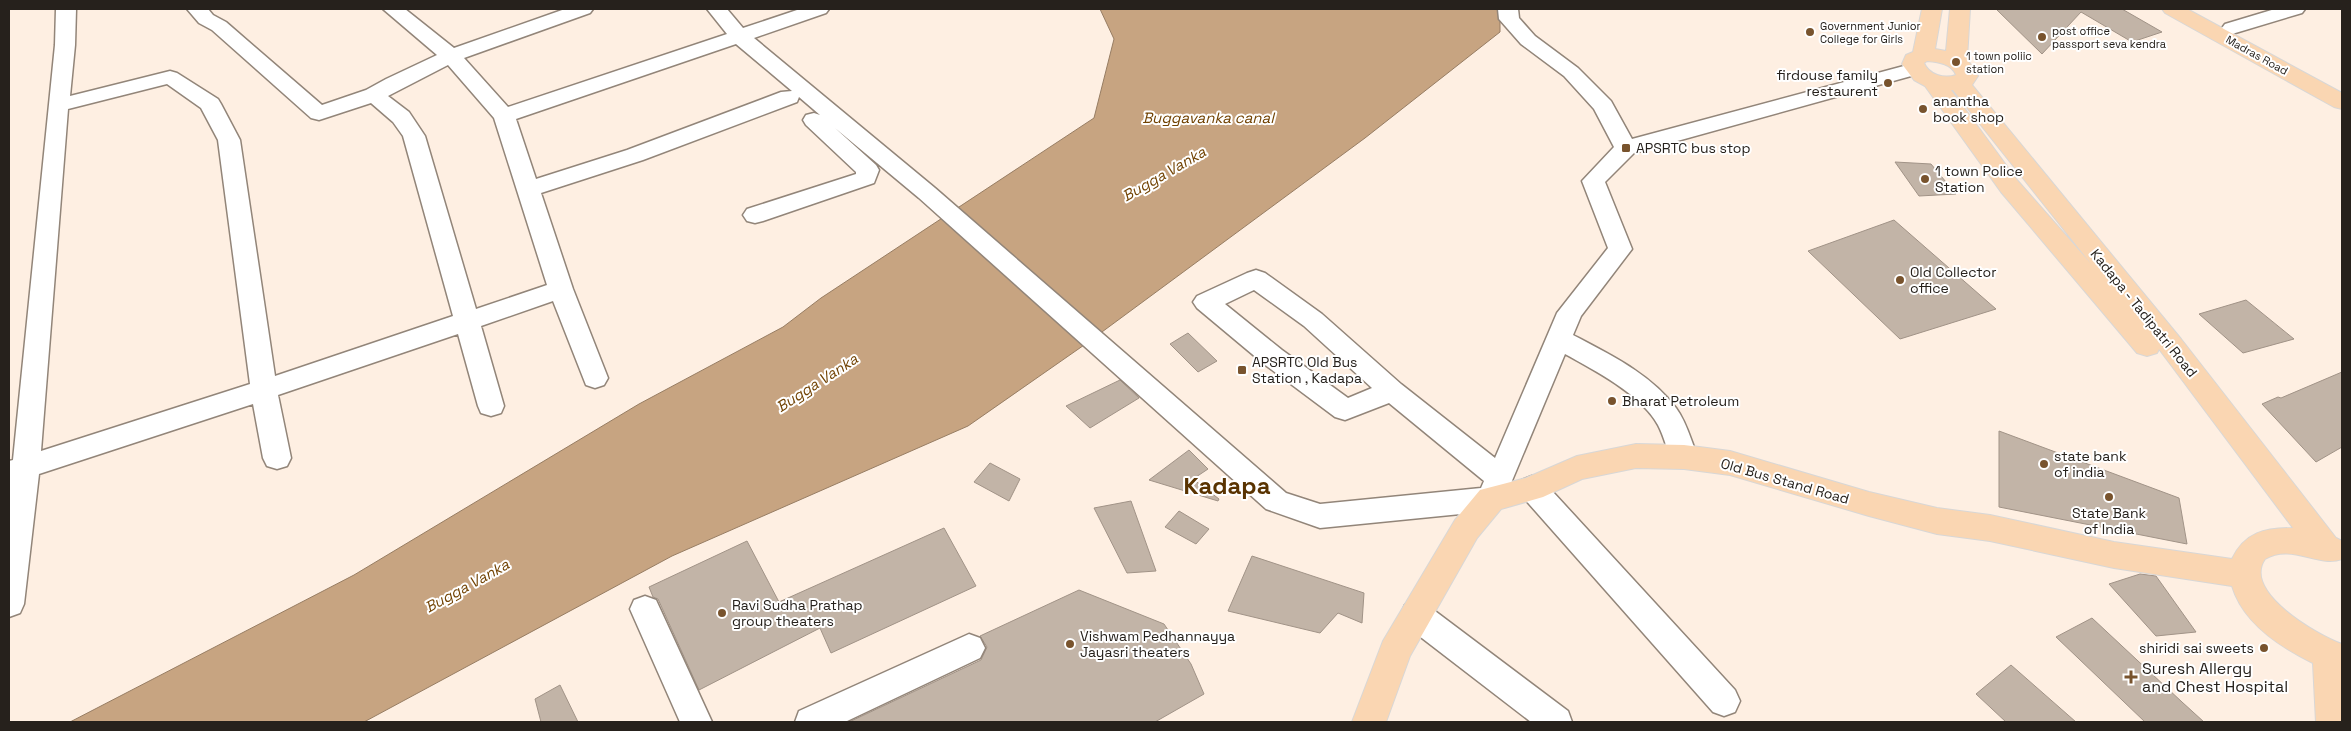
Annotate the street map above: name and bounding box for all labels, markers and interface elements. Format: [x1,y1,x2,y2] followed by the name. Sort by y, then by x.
[1820,19,1921,46] place label: Government Junior College for Girls
[2052,24,2167,51] place label: post office passport seva kendra
[1804,26,1816,38] marker: Government Junior College for Girls
[2036,31,2048,43] marker: post office passport seva kendra
[2224,32,2290,78] street label: Madras Road
[1966,49,2032,76] place label: 1 town poliic station
[1950,56,1962,68] marker: 1 town poliic station
[1777,66,1878,100] place label: firdouse family restaurent
[1882,77,1894,89] marker: firdouse family restaurent
[1933,92,2004,126] place label: anantha book shop
[1917,103,1929,115] marker: anantha book shop
[1142,108,1276,127] water label: Buggavanka canal
[1636,139,1751,157] place label: APSRTC bus stop
[1118,142,1209,205] water label: Bugga Vanka
[1620,142,1632,154] marker: APSRTC bus stop
[1935,162,2023,196] place label: 1 town Police Station
[1919,173,1931,185] marker: 1 town Police Station
[2087,245,2201,381] street label: Kadapa - Tadipatri Road
[1910,263,1996,297] place label: Old Collector office
[1894,274,1906,286] marker: Old Collector office
[772,349,862,416] water label: Bugga Vanka
[1252,353,1362,387] place label: APSRTC Old Bus Station , Kadapa
[1236,364,1248,376] marker: APSRTC Old Bus Station , Kadapa
[1622,392,1739,410] place label: Bharat Petroleum
[1606,395,1618,407] marker: Bharat Petroleum
[2054,447,2127,481] place label: state bank of india
[1719,454,1851,508] street label: Old Bus Stand Road
[2038,458,2050,470] marker: state bank of india
[1183,470,1271,501] district label: Kadapa
[2103,491,2115,503] marker: State Bank of India
[2072,504,2147,538] place label: State Bank of India
[421,554,513,617] water label: Bugga Vanka
[732,596,863,630] place label: Ravi Sudha Prathap group theaters
[716,607,728,619] marker: Ravi Sudha Prathap group theaters
[1080,627,1235,661] place label: Vishwam Pedhannayya Jayasri theaters
[1064,638,1076,650] marker: Vishwam Pedhannayya Jayasri theaters
[2139,639,2254,657] place label: shiridi sai sweets
[2258,642,2270,654] marker: shiridi sai sweets
[2142,658,2288,697] place label: Suresh Allergy and Chest Hospital
[2124,670,2138,684] marker: Suresh Allergy and Chest Hospital

